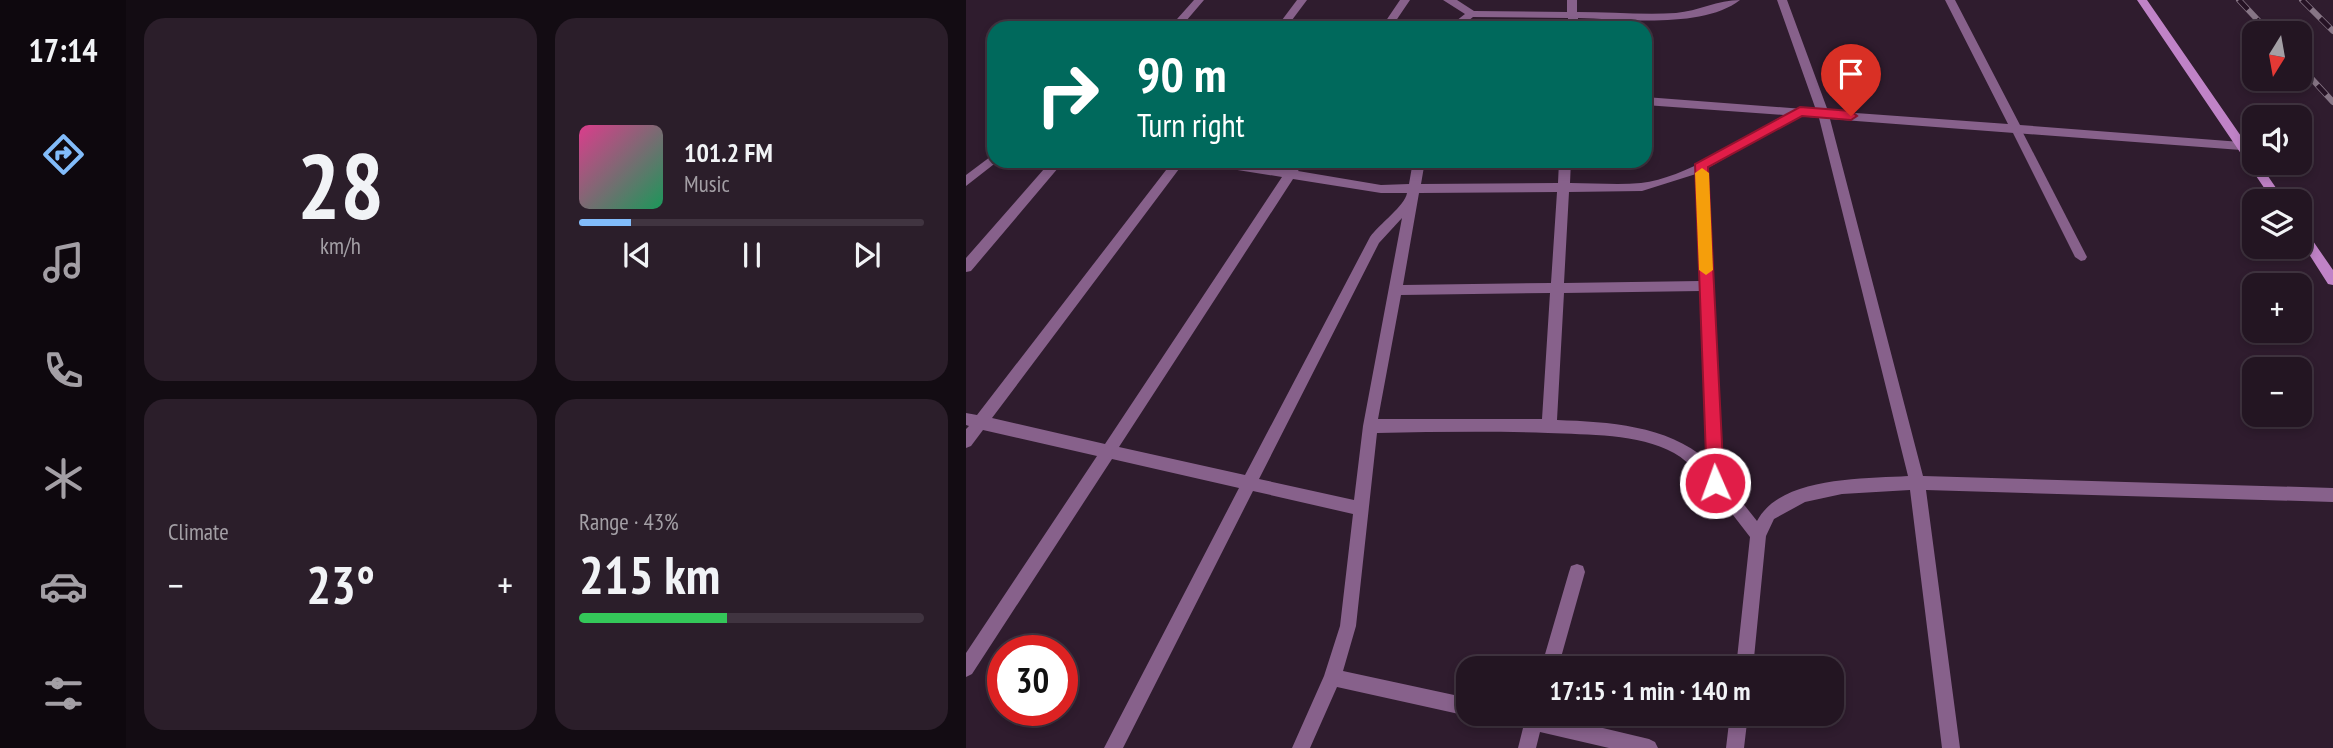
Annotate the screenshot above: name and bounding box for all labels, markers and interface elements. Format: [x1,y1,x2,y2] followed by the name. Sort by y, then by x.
[2242,21,2312,91] north arrow
[2242,21,2312,427] map controls
[28,29,98,71] text: 17:14
[1137,42,1226,106] text: 90 m
[1821,44,1881,116] pin
[1022,49,1113,140] icon: right
[1832,55,1870,93] icon: arrive
[1137,104,1245,146] text: Turn right
[2242,105,2312,175] button: sound
[297,126,384,244] text: 28
[39,130,88,179] icon: directions
[684,136,773,169] text: 101.2 FM
[684,169,730,198] text: Music
[2242,189,2312,259] button: layers
[320,231,361,260] text: km/h
[618,236,656,274] icon: previous
[733,236,771,274] icon: pause
[848,236,886,274] icon: next
[39,238,88,287] icon: music
[2242,273,2312,343] button: +
[39,346,88,395] icon: phone
[2242,357,2312,427] button: −
[1678,446,1752,520] position arrow
[39,454,88,503] icon: climate
[579,507,679,536] text: Range · 43%
[168,517,229,546] text: Climate
[579,541,720,608] text: 215 km
[306,551,375,618] text: 23°
[168,560,184,609] text: −
[497,560,513,609] text: +
[39,562,88,611] icon: car
[987,635,1078,726] speed limit sign: 30
[39,669,88,718] icon: filters
[1550,674,1750,707] text: 17:15 · 1 min · 140 m

